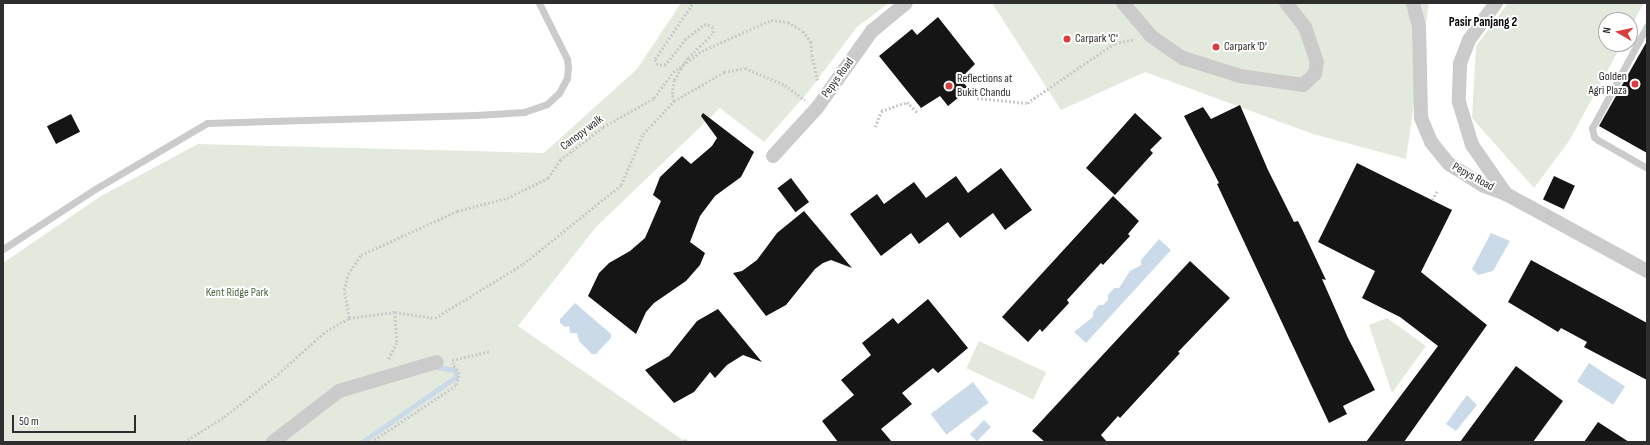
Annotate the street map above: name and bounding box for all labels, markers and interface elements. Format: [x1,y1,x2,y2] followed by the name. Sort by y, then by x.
[1598,12,1638,52] north arrow
[1449,14,1517,30] district label: Pasir Panjang 2
[1600,26,1614,34] text: N
[1075,32,1118,46] place label: Carpark 'C'
[1062,34,1072,44] marker: Carpark 'C'
[1224,40,1267,54] place label: Carpark 'D'
[1211,42,1221,52] marker: Carpark 'D'
[819,55,857,101] street label: Pepys Road
[1588,70,1627,98] place label: Golden Agri Plaza
[957,72,1013,100] place label: Reflections at Bukit Chandu
[1630,79,1640,89] marker: Golden Agri Plaza
[944,81,954,91] marker: Reflections at Bukit Chandu
[558,112,606,154] street label: Canopy walk
[1450,160,1496,194] street label: Pepys Road
[206,286,268,300] park label: Kent Ridge Park
[14,407,138,433] scale bar
[19,414,39,429] text: 50 m

